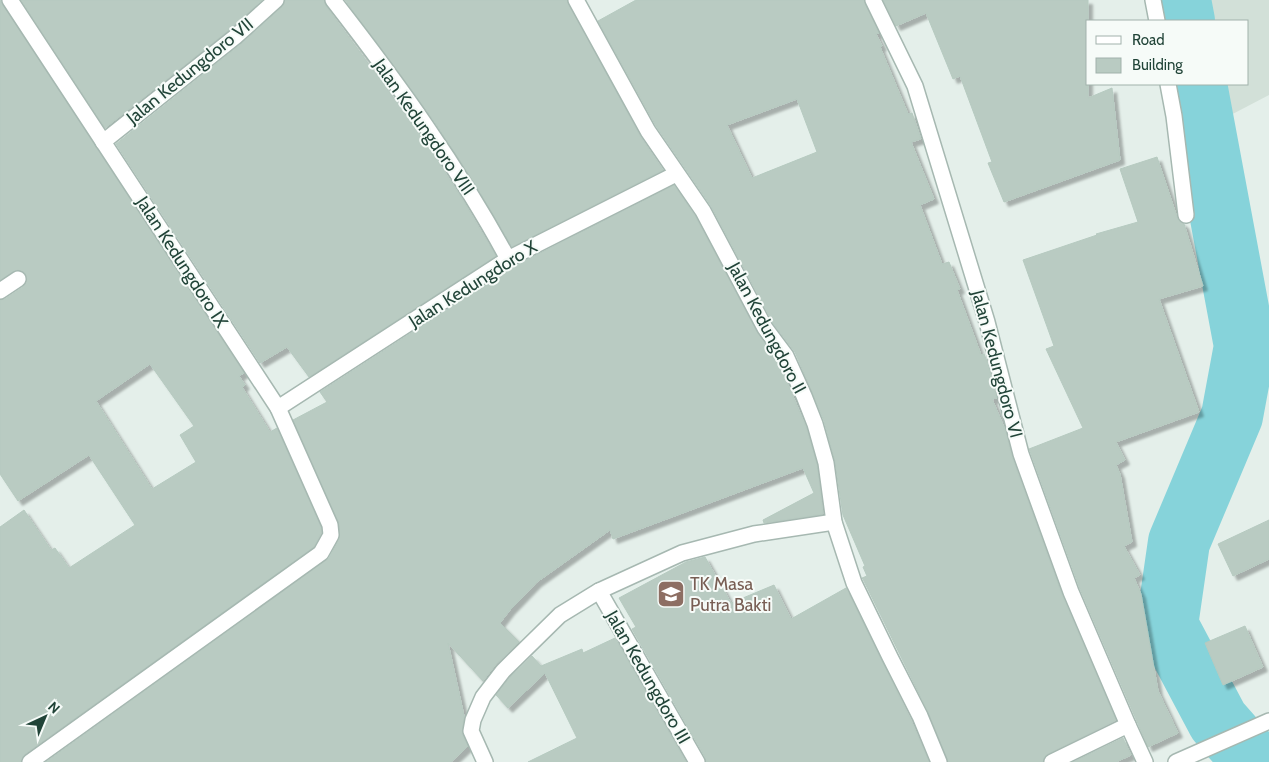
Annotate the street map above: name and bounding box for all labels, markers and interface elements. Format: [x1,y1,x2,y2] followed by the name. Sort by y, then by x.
[121,13,258,130] street label: Jalan Kedungdoro VII
[1086,20,1249,85] legend
[1132,31,1165,49] text: Road
[368,54,479,199] street label: Jalan Kedungdoro VIII
[1132,56,1183,74] text: Building
[131,191,233,332] street label: Jalan Kedungdoro IX
[404,235,542,333] street label: Jalan Kedungdoro X
[723,258,811,398] street label: Jalan Kedungdoro II
[966,287,1027,440] street label: Jalan Kedungdoro VI
[690,573,771,616] place label: TK Masa Putra Bakti
[656,579,686,609] school or university icon: TK Masa Putra Bakti
[600,606,695,748] street label: Jalan Kedungdoro III
[20,692,70,742] north arrow
[44,698,64,718] text: N

